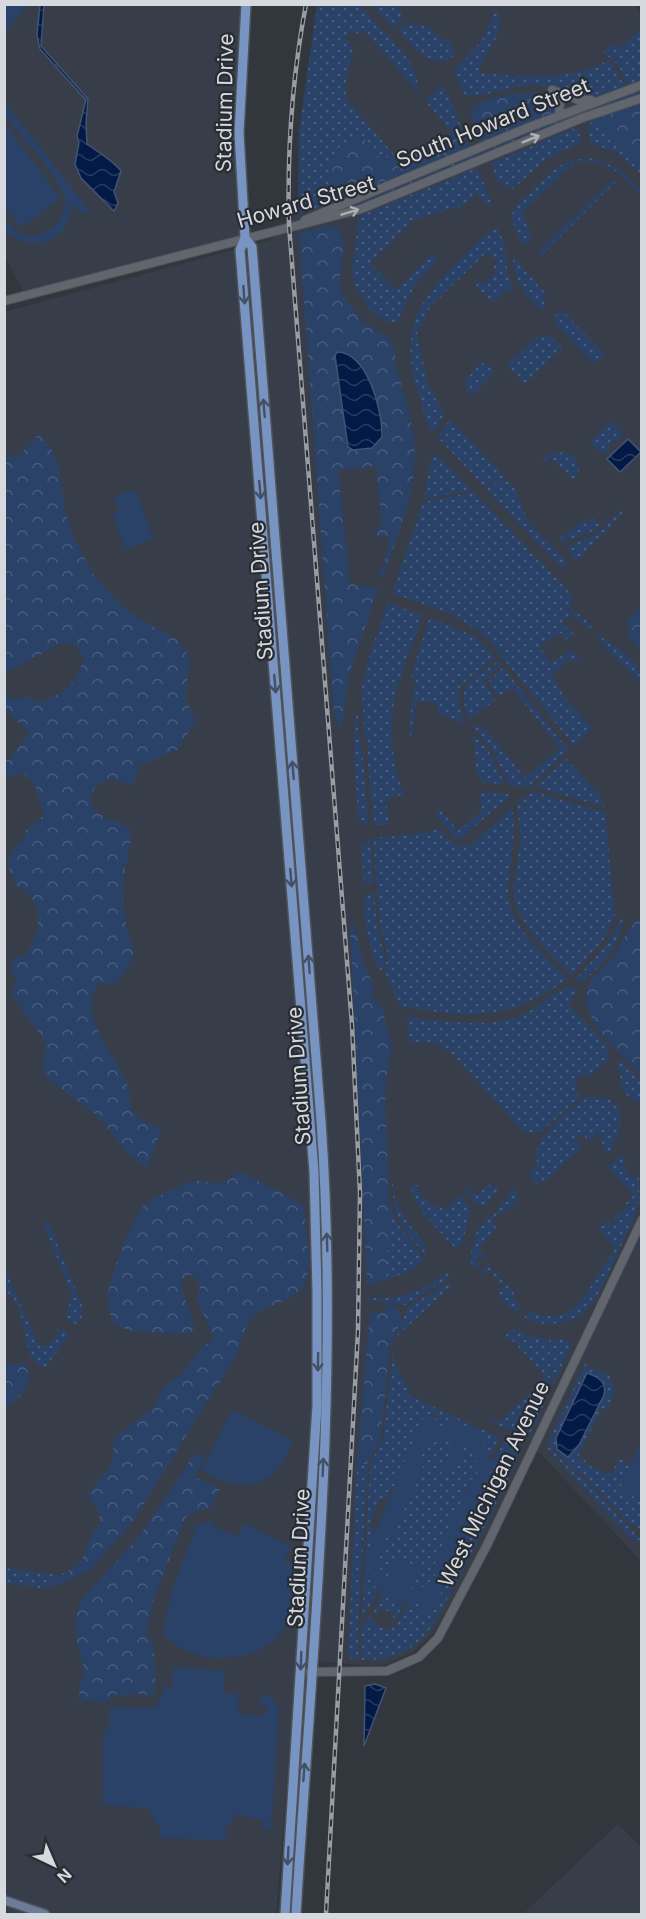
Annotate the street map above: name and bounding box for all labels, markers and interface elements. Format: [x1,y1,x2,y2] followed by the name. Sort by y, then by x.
[211,33,238,173] street label: Stadium Drive
[393,72,593,173] street label: South Howard Street
[521,133,539,144] one-way arrow
[234,170,378,233] street label: Howard Street
[340,206,359,217] one-way arrow
[239,285,250,305] one-way arrow
[258,398,269,418] one-way arrow
[254,479,265,499] one-way arrow
[243,521,278,661] street label: Stadium Drive
[270,674,281,694] one-way arrow
[287,760,298,780] one-way arrow
[285,868,296,888] one-way arrow
[303,955,314,975] one-way arrow
[281,1006,316,1146] street label: Stadium Drive
[321,1233,333,1253] one-way arrow
[312,1351,323,1371] one-way arrow
[433,1377,554,1591] street label: West Michigan Avenue
[317,1457,328,1477] one-way arrow
[282,1488,315,1628] street label: Stadium Drive
[295,1651,307,1671] one-way arrow
[299,1763,310,1783] one-way arrow
[24,1835,84,1895] north arrow
[282,1845,293,1865] one-way arrow
[53,1864,76,1887] text: N

